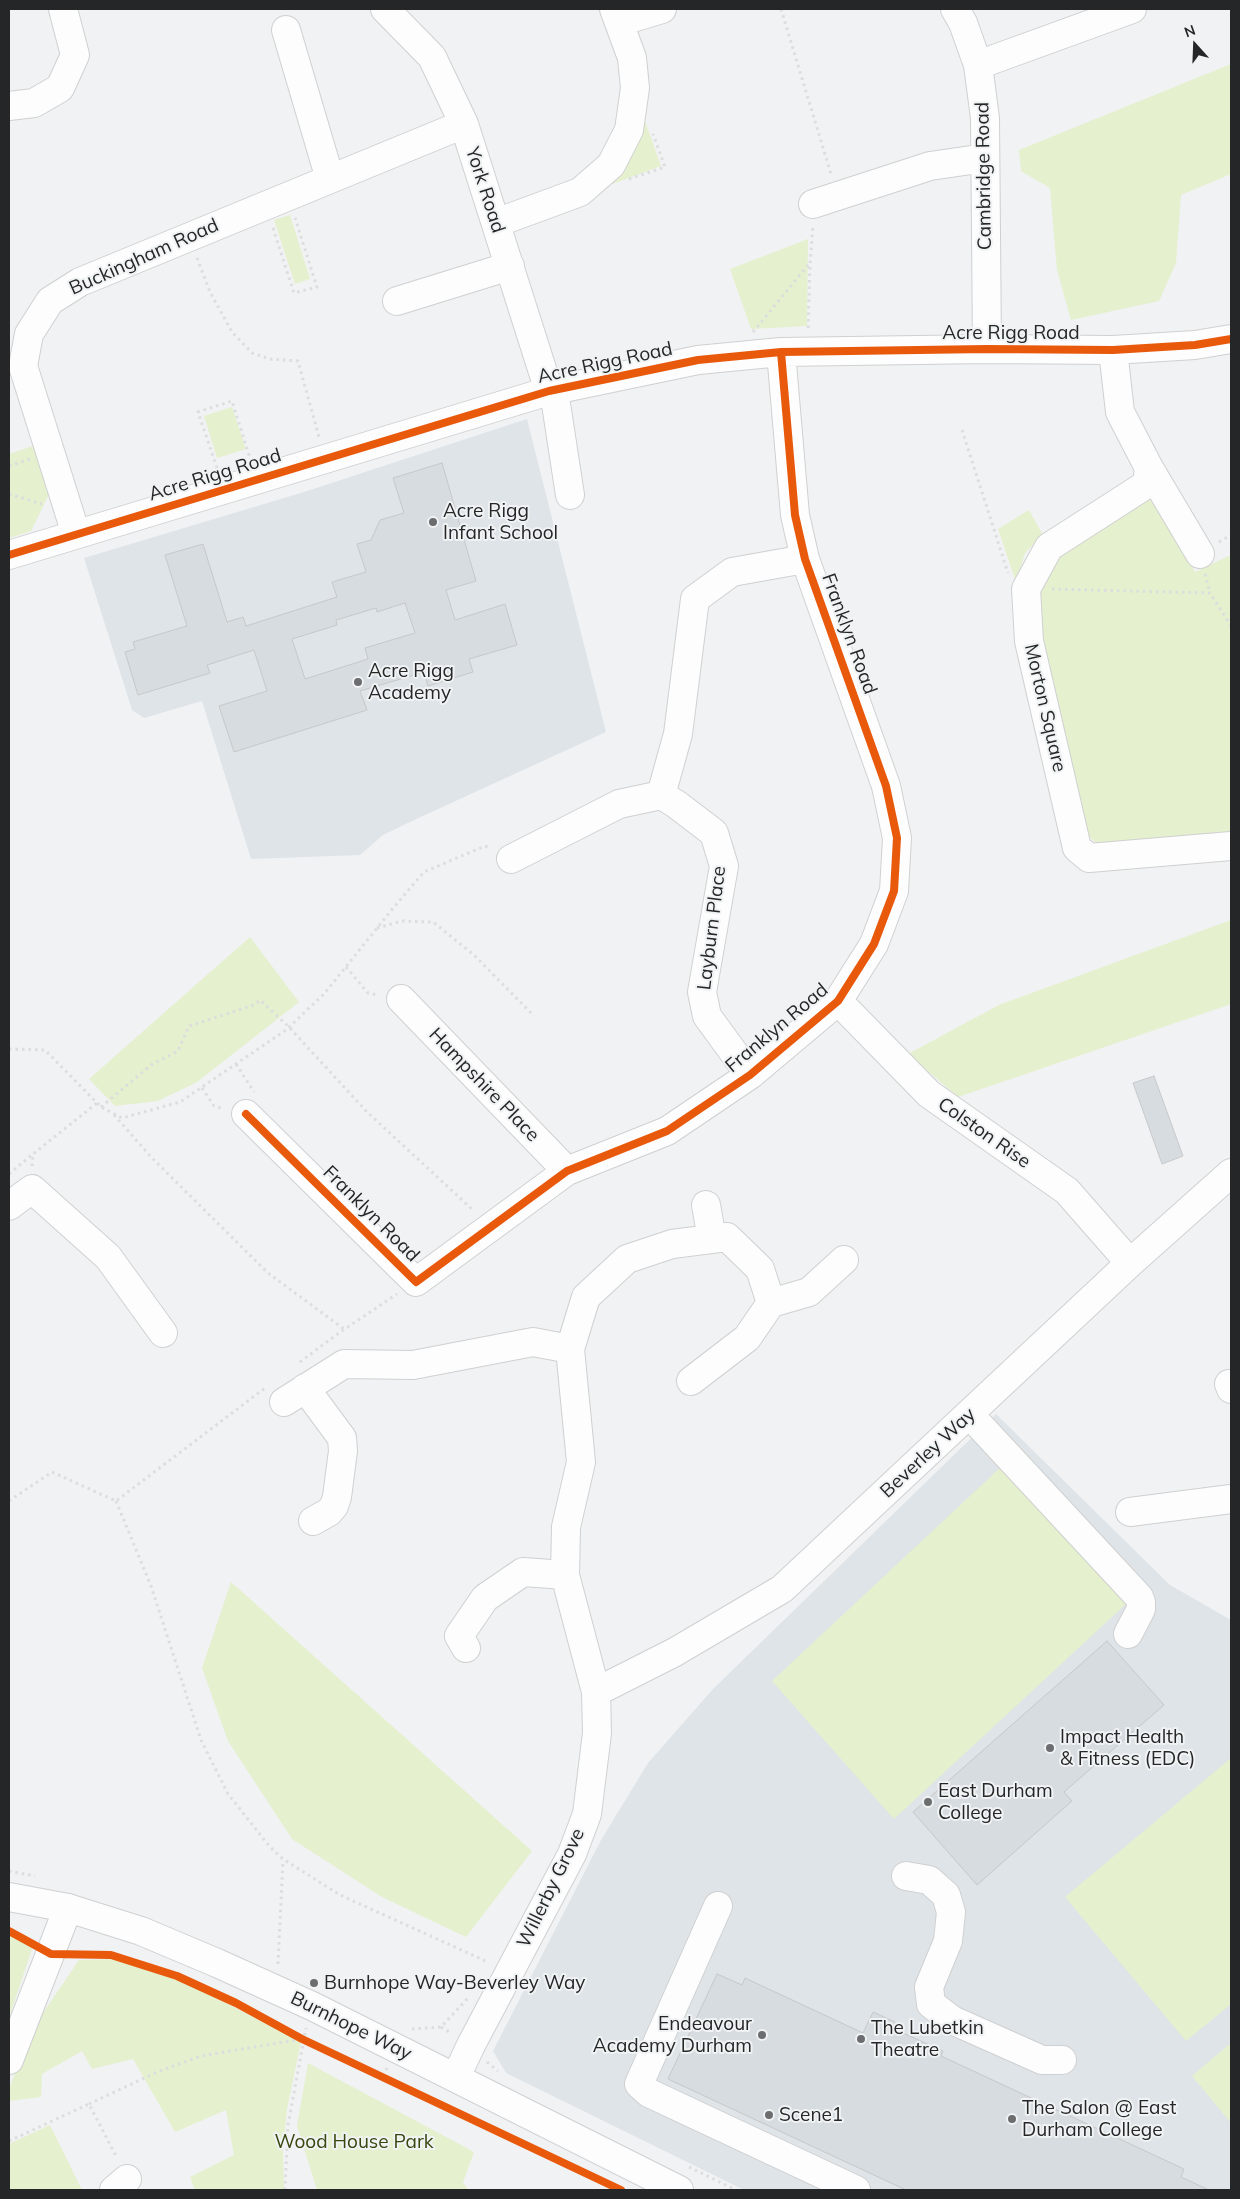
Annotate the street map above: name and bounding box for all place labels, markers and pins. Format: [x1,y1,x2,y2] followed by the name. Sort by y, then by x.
[443,500,558,544] place label: Acre Rigg Infant School
[427,516,439,528] marker: Acre Rigg Infant School
[368,660,454,704] place label: Acre Rigg Academy
[352,676,364,688] marker: Acre Rigg Academy
[1060,1726,1195,1770] place label: Impact Health & Fitness (EDC)
[1044,1742,1056,1754] marker: Impact Health & Fitness (EDC)
[938,1780,1053,1824] place label: East Durham College
[922,1796,934,1808] marker: East Durham College
[324,1972,585,1994] place label: Burnhope Way-Beverley Way
[308,1977,320,1989] marker: Burnhope Way-Beverley Way
[593,2013,752,2057] place label: Endeavour Academy Durham
[871,2017,984,2061] place label: The Lubetkin Theatre
[756,2029,768,2041] marker: Endeavour Academy Durham
[855,2033,867,2045] marker: The Lubetkin Theatre
[1022,2097,1176,2141] place label: The Salon @ East Durham College
[779,2104,843,2126] place label: Scene1
[763,2109,775,2121] marker: Scene1
[1006,2113,1018,2125] marker: The Salon @ East Durham College

